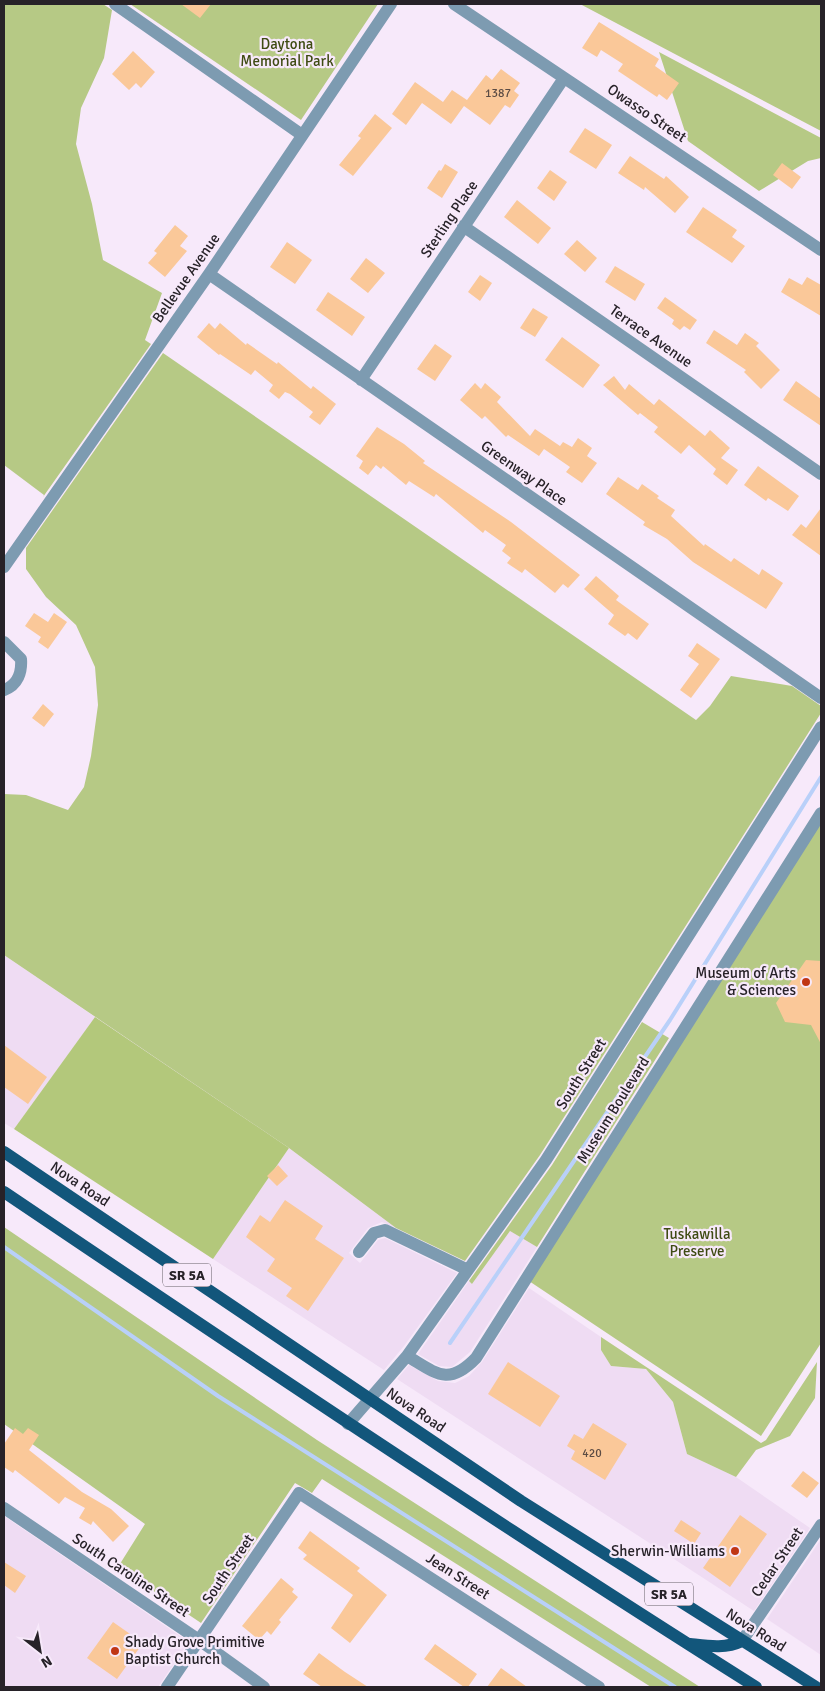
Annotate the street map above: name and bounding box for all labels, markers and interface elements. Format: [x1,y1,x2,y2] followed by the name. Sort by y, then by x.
[240,35,334,70] park label: Daytona Memorial Park
[604,80,690,146] street label: Owasso Street
[485,86,511,101] house number: 1387
[417,177,481,261] street label: Sterling Place
[148,230,224,326] street label: Bellevue Avenue
[606,301,696,371] street label: Terrace Avenue
[477,437,571,509] street label: Greenway Place
[695,964,796,999] place label: Museum of Arts & Sciences
[800,976,812,988] marker: Museum of Arts & Sciences
[552,1035,610,1113] street label: South Street
[573,1053,653,1167] street label: Museum Boulevard
[47,1158,113,1210] street label: Nova Road
[663,1225,731,1260] park label: Tuskawilla Preserve
[163,1264,211,1286] road number: SR 5A
[383,1384,449,1436] street label: Nova Road
[582,1446,602,1461] house number: 420
[747,1524,807,1600] street label: Cedar Street
[69,1529,193,1621] street label: South Caroline Street
[198,1531,258,1607] street label: South Street
[611,1542,725,1560] place label: Sherwin-Williams
[729,1545,741,1557] marker: Sherwin-Williams
[423,1549,493,1603] street label: Jean Street
[645,1582,693,1606] road number: SR 5A
[723,1604,789,1656] street label: Nova Road
[15,1626,65,1676] north arrow
[125,1633,265,1668] place label: Shady Grove Primitive Baptist Church
[109,1645,121,1657] marker: Shady Grove Primitive Baptist Church
[38,1652,55,1672] text: N

